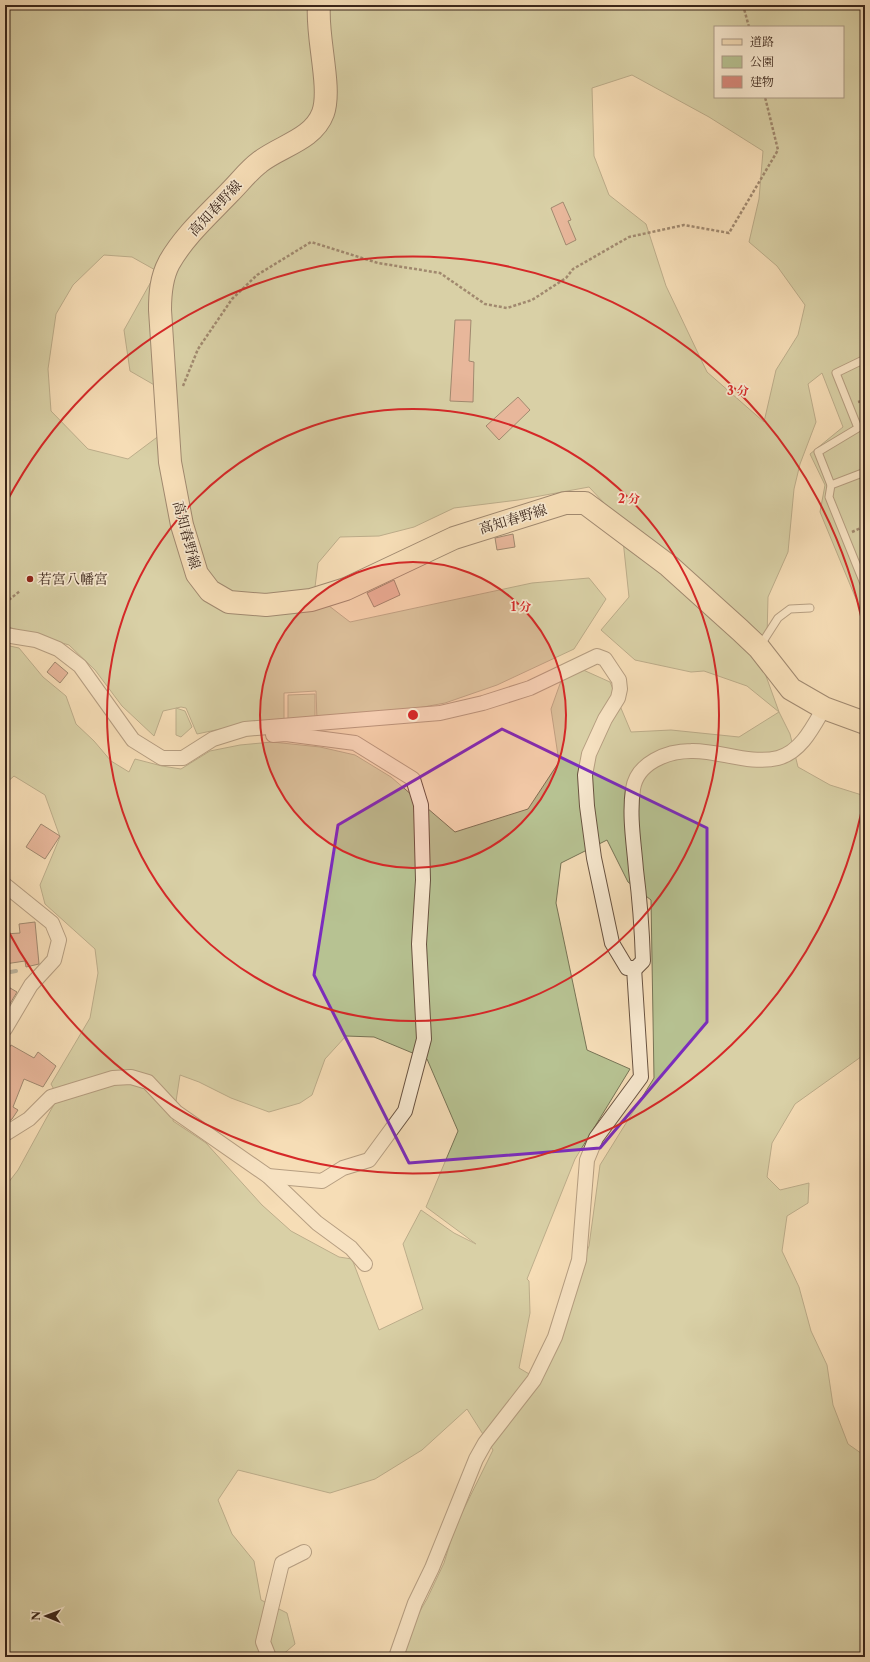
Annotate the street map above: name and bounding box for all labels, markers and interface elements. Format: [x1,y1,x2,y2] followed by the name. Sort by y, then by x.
[714,26,844,98] legend
[750,34,774,49] text: 道路
[750,54,774,69] text: 公園
[750,74,774,89] text: 建物
[185,176,245,240] street label: 高知春野線
[727,383,749,398] text: 3 分
[618,491,640,506] text: 2 分
[169,499,205,571] street label: 高知春野線
[477,500,549,538] street label: 高知春野線
[38,570,108,588] place label: 若宮八幡宮
[25,574,35,584] marker: 若宮八幡宮
[511,599,531,614] text: 1 分
[406,708,420,722] centre of rings
[26,1596,66,1636] north arrow
[29,1610,43,1621] text: N

